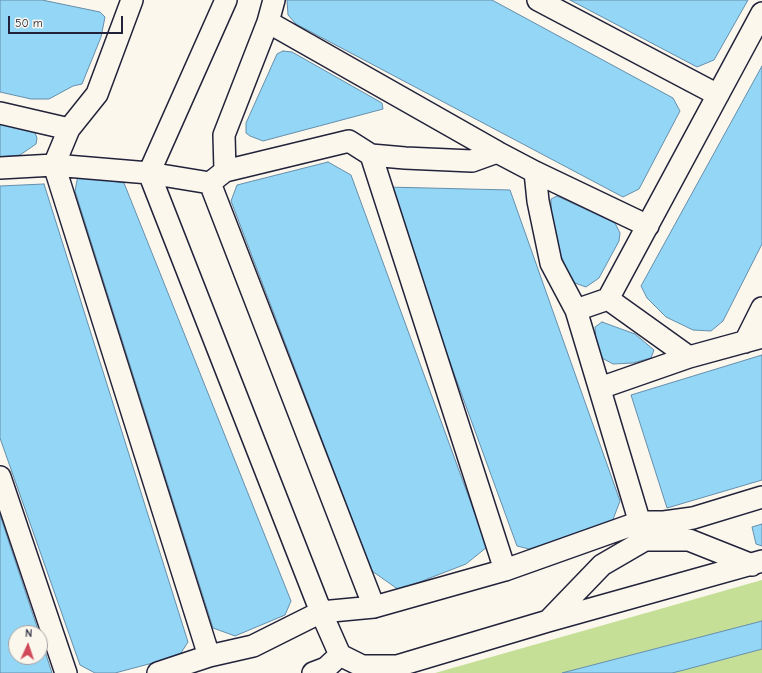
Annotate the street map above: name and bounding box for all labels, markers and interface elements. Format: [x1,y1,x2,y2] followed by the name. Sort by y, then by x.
[10,8,125,34] scale bar
[15,16,43,30] text: 50 m
[8,625,48,665] north arrow
[25,627,33,640] text: N

